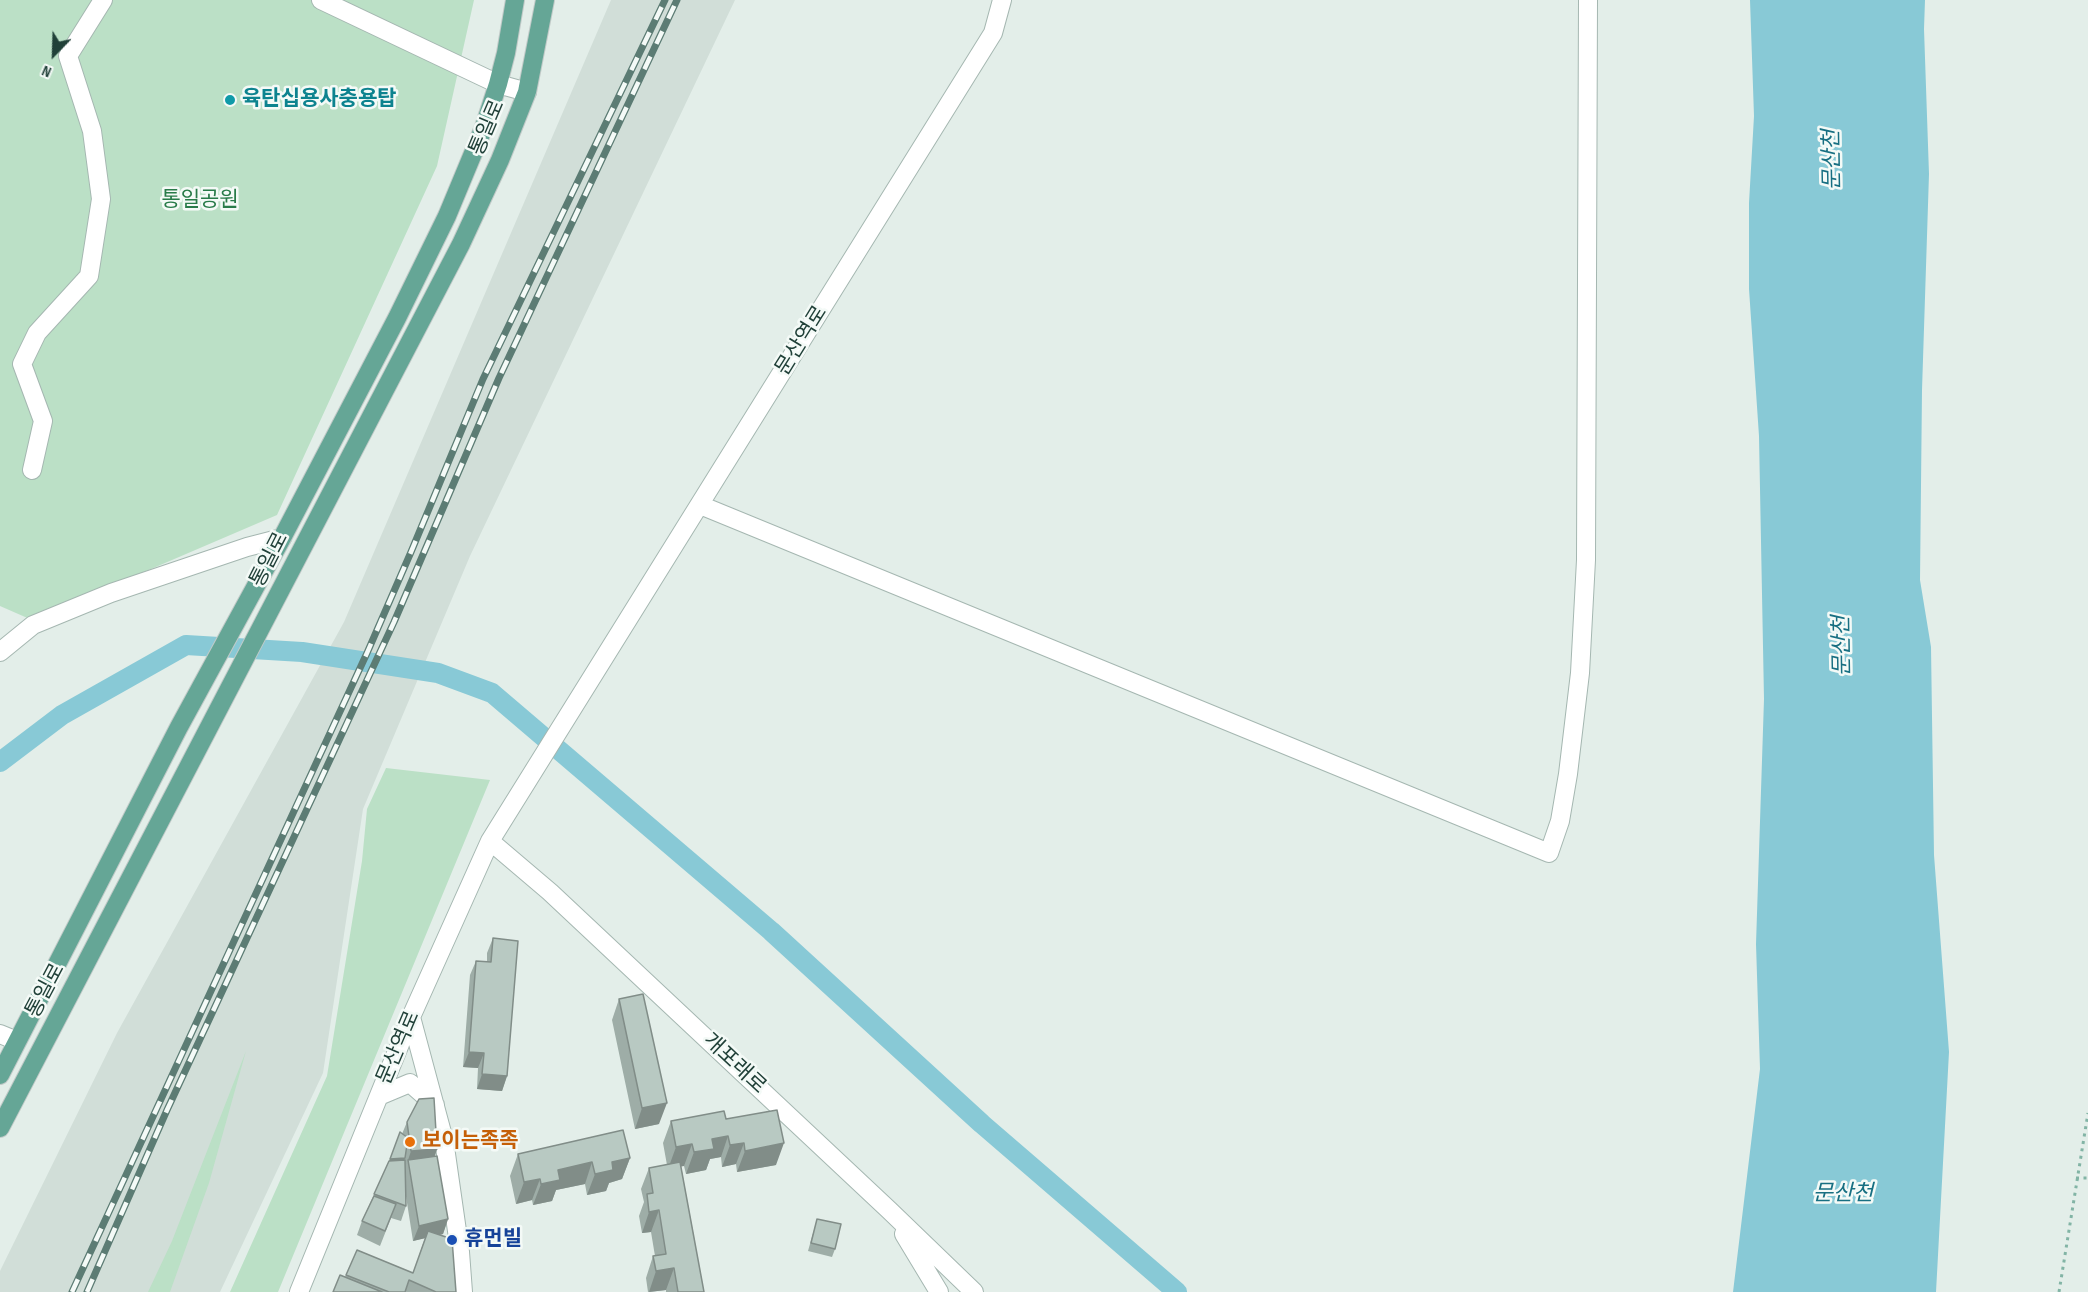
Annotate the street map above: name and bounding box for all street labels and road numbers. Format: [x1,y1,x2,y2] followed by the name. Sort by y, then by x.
[465,96,511,160] street label: 통일로
[771,302,833,380] street label: 문산역로
[246,528,294,592] street label: 통일로
[21,959,71,1023] street label: 통일로
[372,1008,426,1088] street label: 문산역로
[697,1028,771,1100] street label: 개포래로

